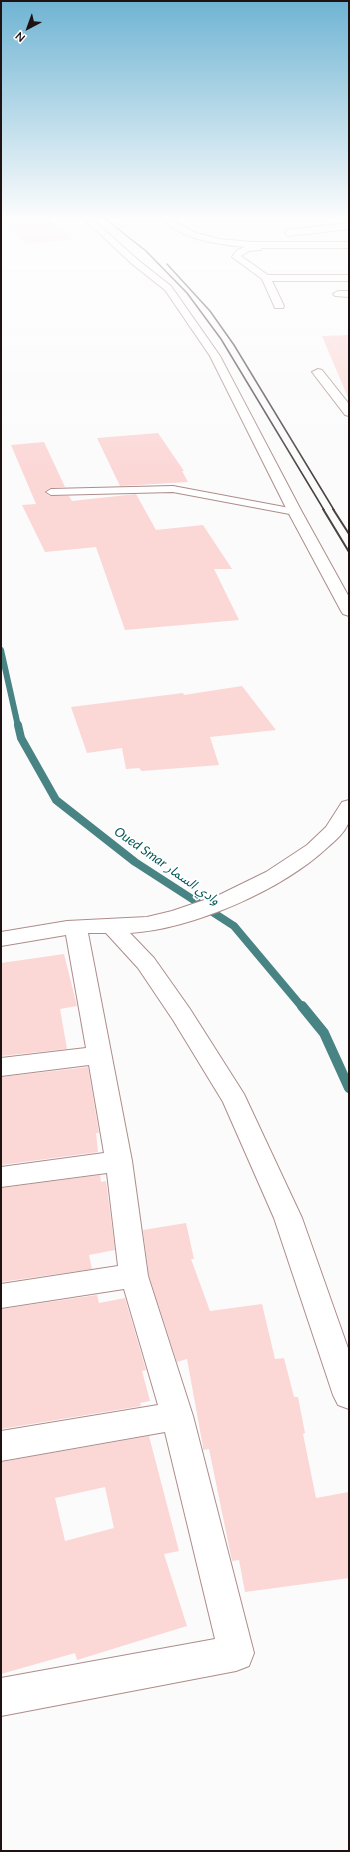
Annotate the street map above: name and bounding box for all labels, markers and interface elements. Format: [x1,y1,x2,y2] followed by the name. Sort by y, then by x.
[8,8,48,48] north arrow
[12,30,27,45] text: N
[111,824,223,908] water label: Oued Smar وادي السمار

